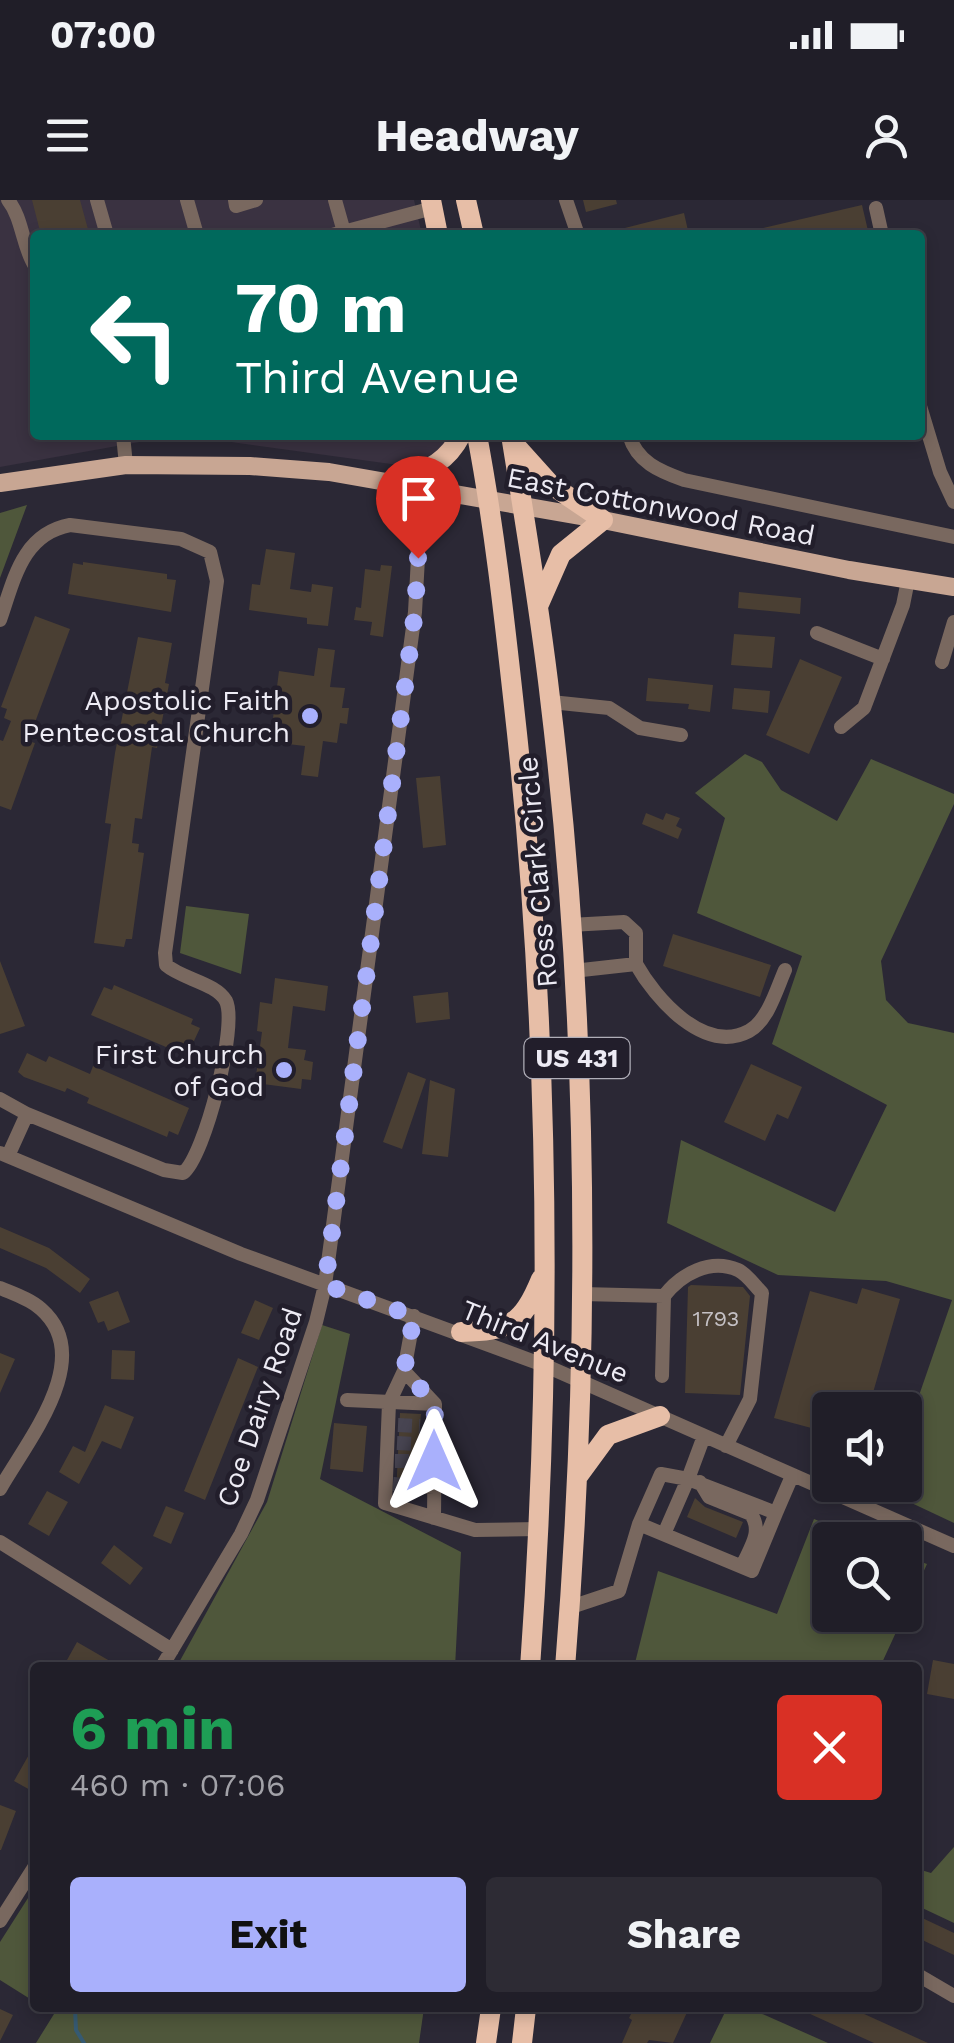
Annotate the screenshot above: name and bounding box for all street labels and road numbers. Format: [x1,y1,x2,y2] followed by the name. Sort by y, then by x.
[504,460,818,553] street label: East Cottonwood Road
[511,755,564,989] street label: Ross Clark Circle
[524,1038,630,1078] road number: US 431
[457,1293,633,1390] street label: Third Avenue
[210,1303,309,1511] street label: Coe Dairy Road

